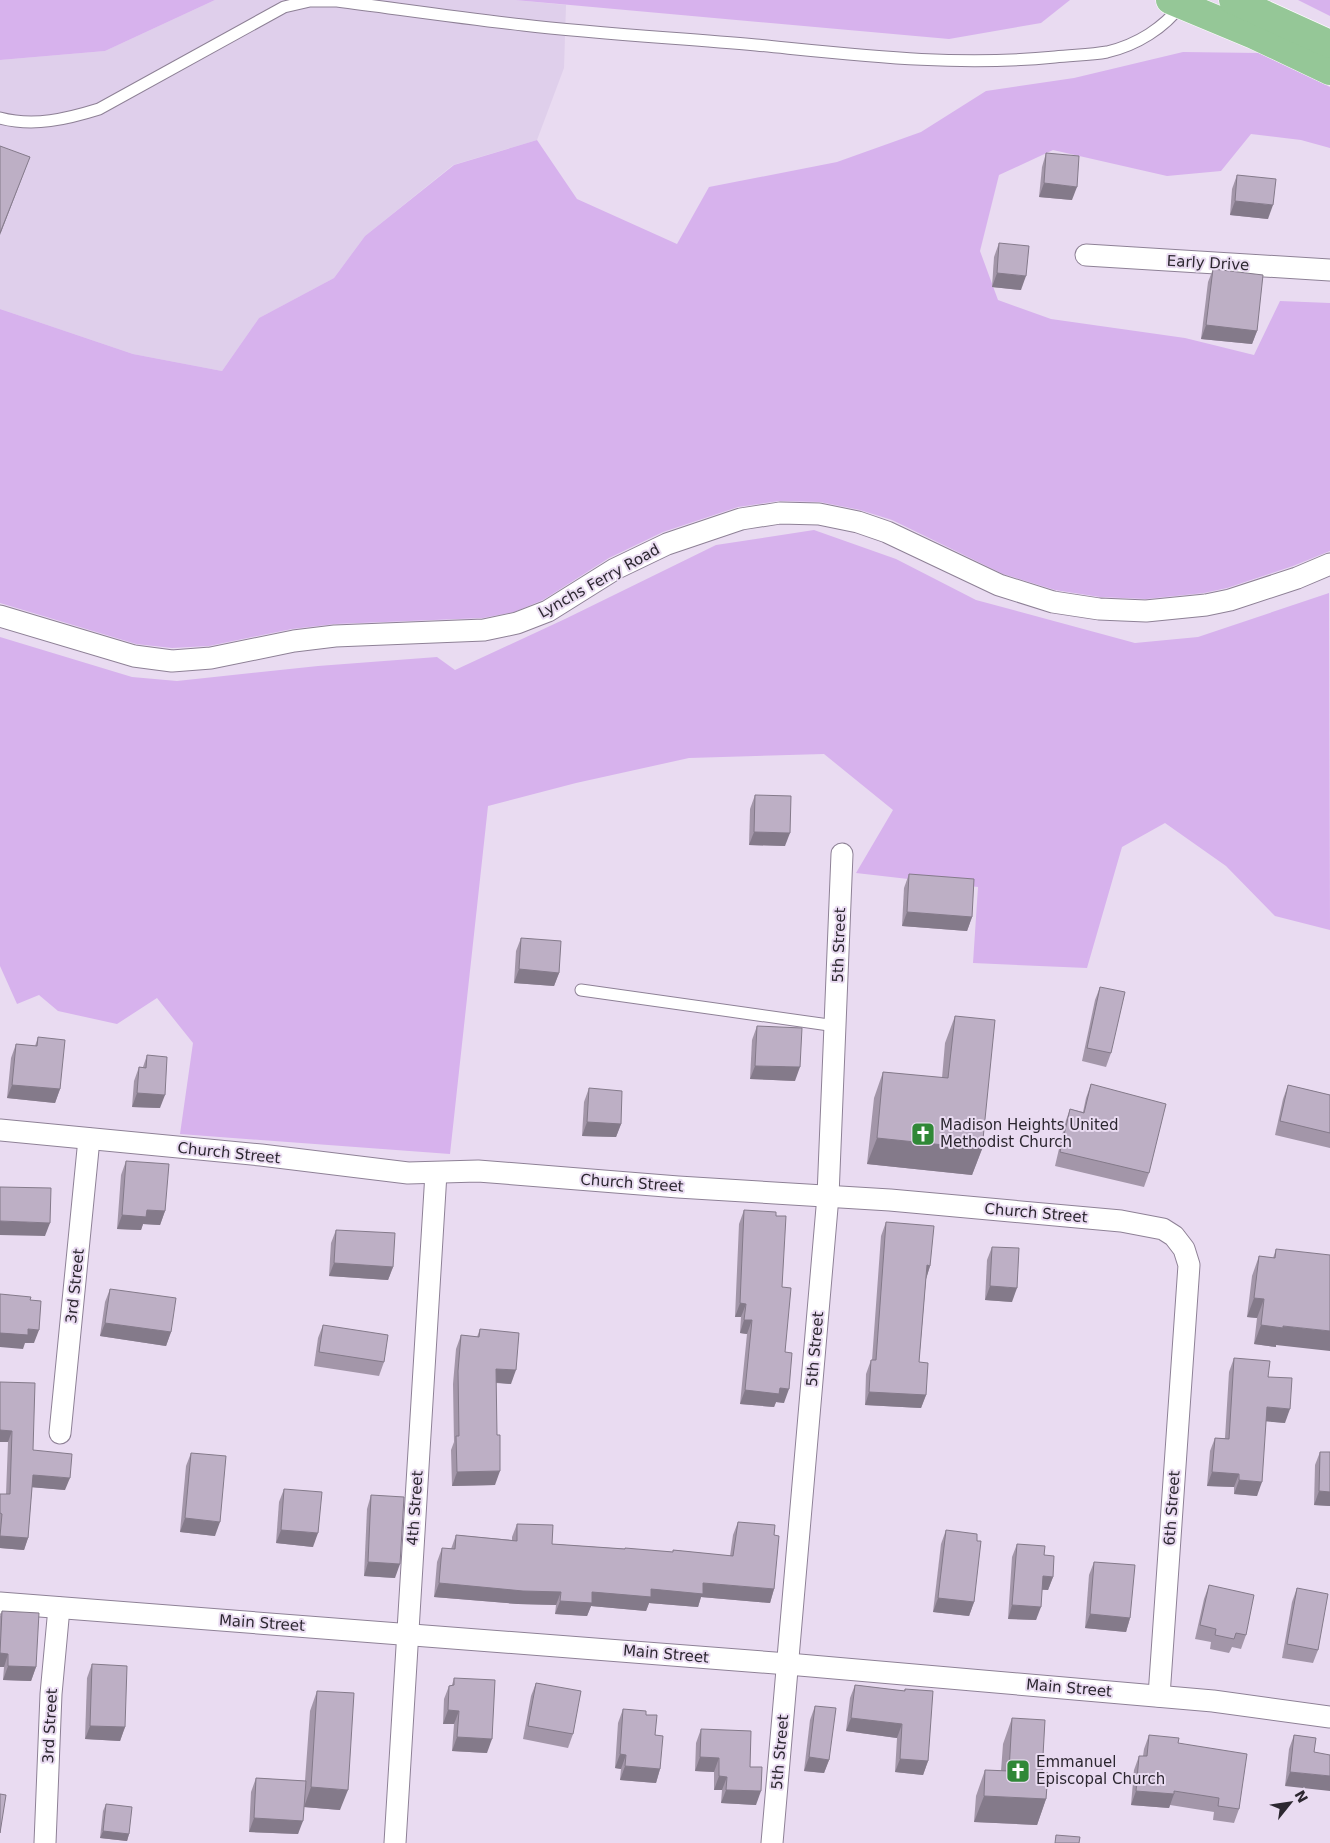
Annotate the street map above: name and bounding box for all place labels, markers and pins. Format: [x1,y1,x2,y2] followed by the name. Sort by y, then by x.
[940,1116,1119,1151] place label: Madison Heights United Methodist Church
[910,1121,936,1147] church icon: Madison Heights United Methodist Church
[1036,1753,1165,1788] place label: Emmanuel Episcopal Church
[1005,1758,1031,1784] church icon: Emmanuel Episcopal Church

